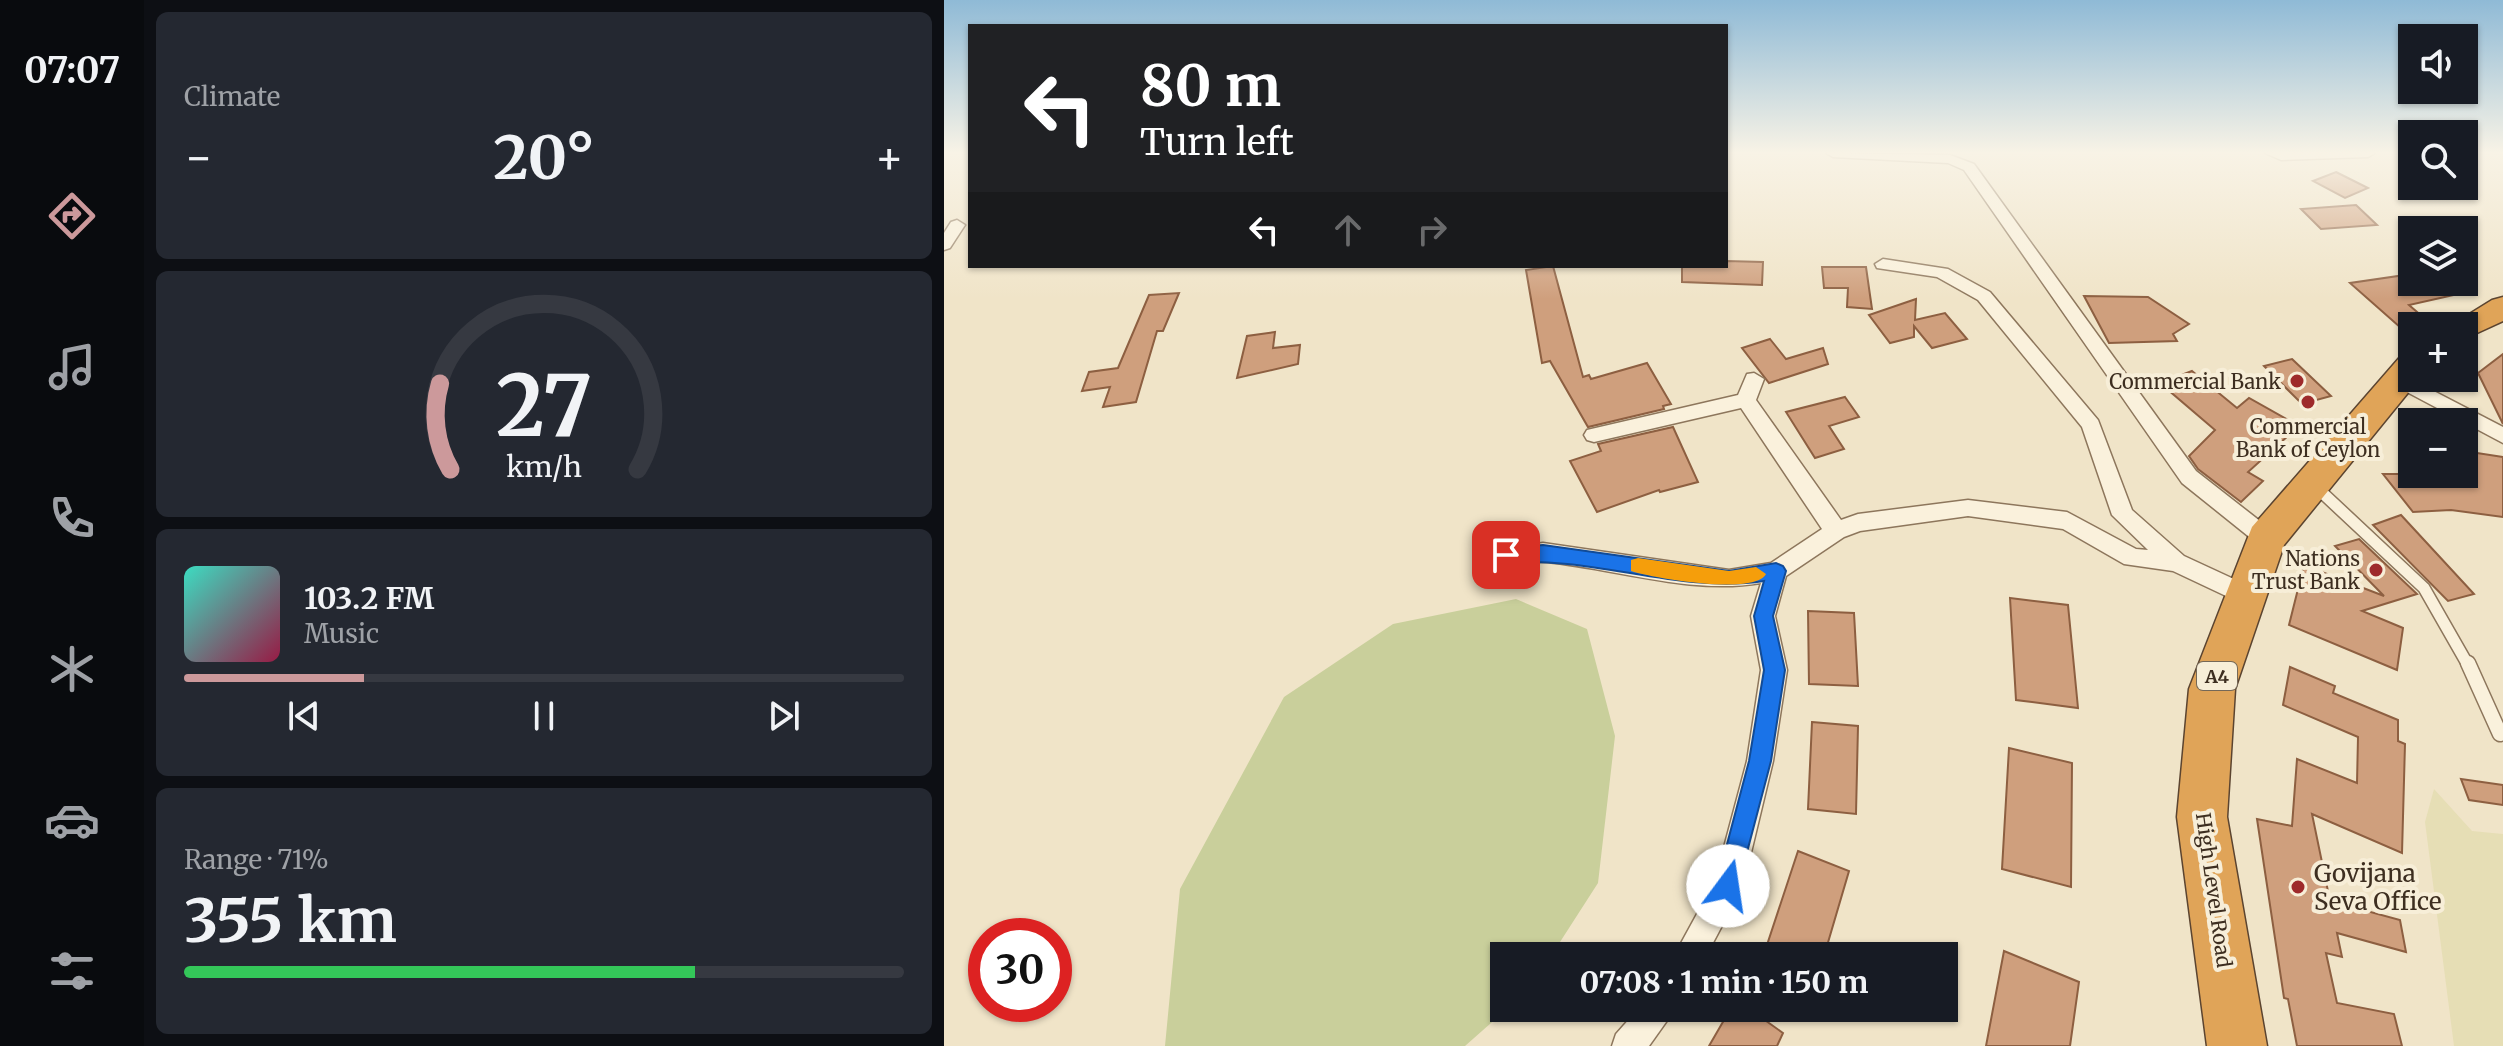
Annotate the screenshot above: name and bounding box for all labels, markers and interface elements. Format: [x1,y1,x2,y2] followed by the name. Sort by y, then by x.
[2398,24,2478,488] map controls
[2398,24,2478,104] button: sound
[24,48,120,93] text: 07:07
[1140,51,1281,121] text: 80 m
[1008,56,1112,160] icon: left
[184,80,280,113] text: Climate
[493,120,595,195] text: 20°
[1140,120,1294,165] text: Turn left
[2398,120,2478,200] button: search
[184,130,213,185] text: −
[875,130,904,185] text: +
[44,188,100,244] icon: directions
[1242,208,1286,252] icon: left
[1326,208,1370,252] icon: ahead
[1410,208,1454,252] icon: right
[2398,216,2478,296] button: layers
[2398,312,2478,392] button: +
[44,339,100,395] icon: music
[496,353,592,458] text: 27
[2109,369,2281,394] place label: Commercial Bank
[2288,372,2306,390] marker: Commercial Bank
[2299,393,2317,411] marker: Commercial Bank of Ceylon
[2398,408,2478,488] button: −
[2236,414,2380,462] place label: Commercial Bank of Ceylon
[506,449,582,485] text: km/h
[44,490,100,546] icon: phone
[1472,521,1540,589] pin
[1484,533,1528,577] icon: arrive
[2252,546,2360,594] place label: Nations Trust Bank
[2367,561,2385,579] marker: Nations Trust Bank
[304,579,434,617] text: 103.2 FM
[304,617,379,650] text: Music
[44,641,100,697] icon: climate
[2197,662,2237,690] road number: A4
[282,694,326,738] icon: previous
[522,694,566,738] icon: pause
[762,694,806,738] icon: next
[44,792,100,848] icon: car
[2191,811,2237,969] street label: High Level Road
[184,843,329,876] text: Range · 71%
[1686,844,1770,928] position arrow
[2314,858,2442,917] place label: Govijana Seva Office
[2289,878,2307,896] marker: Govijana Seva Office
[184,883,397,958] text: 355 km
[968,918,1072,1022] speed limit sign: 30
[44,943,100,999] icon: filters
[1579,963,1869,1001] text: 07:08 · 1 min · 150 m

